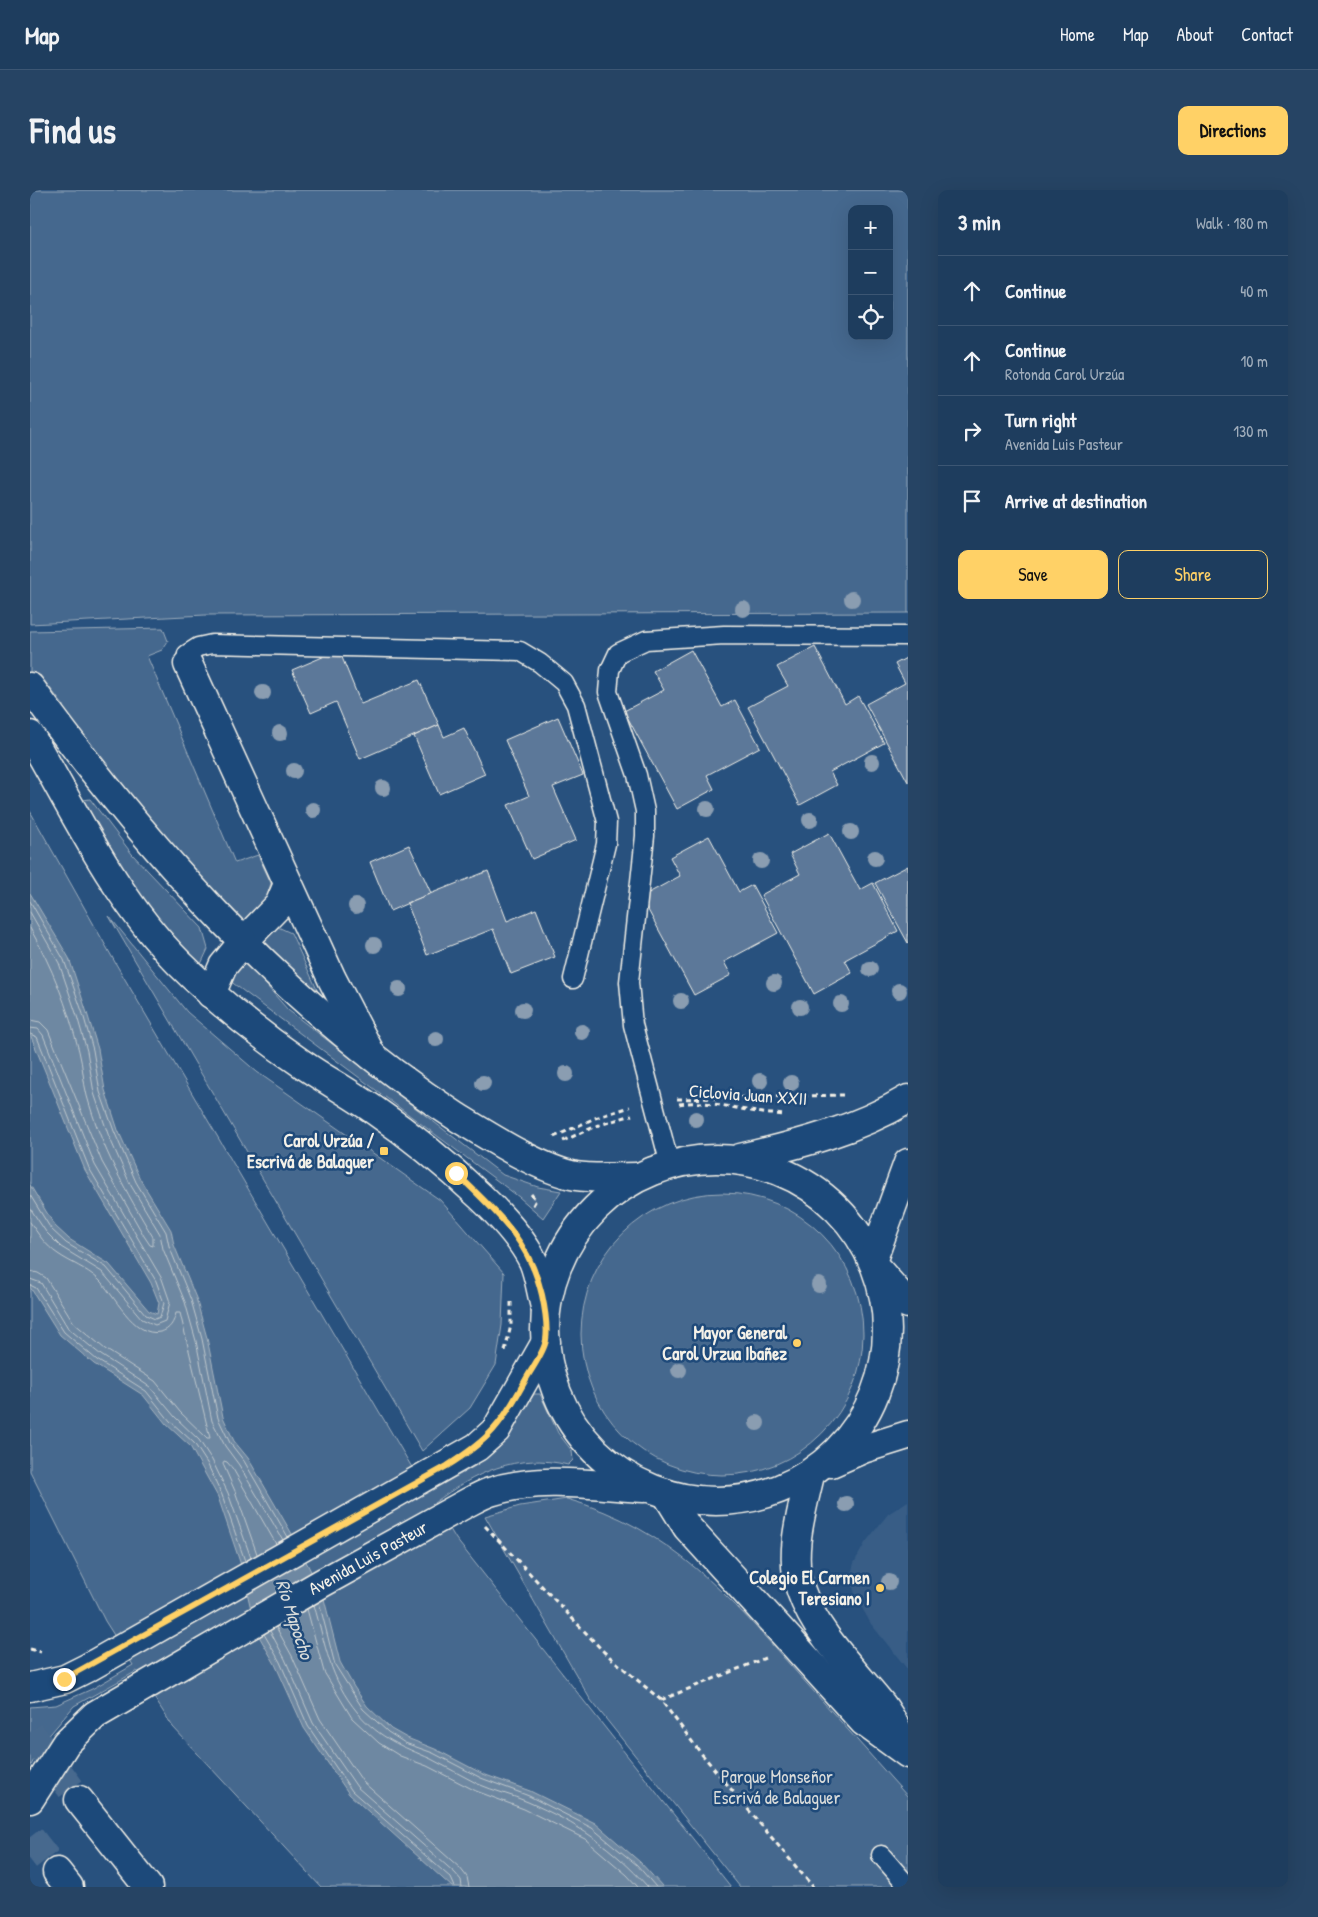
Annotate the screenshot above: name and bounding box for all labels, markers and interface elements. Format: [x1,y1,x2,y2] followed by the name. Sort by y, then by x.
[25,19,59,51] text: Map
[1060,22,1095,47] text: Home
[1123,22,1148,47] text: Map
[1176,22,1213,47] text: About
[1241,22,1293,47] text: Contact
[1178,106,1288,155] button: Directions
[30,107,116,154] text: Find us
[848,205,893,340] map controls
[848,205,893,250] button: +
[958,208,1001,237] text: 3 min
[1196,212,1268,234] text: Walk · 180 m
[848,250,893,295] button: −
[958,277,986,305] icon: ahead
[1005,278,1066,304] text: Continue
[1240,280,1268,302] text: 40 m
[848,295,893,340] button: locate
[1005,337,1066,363] text: Continue
[958,347,986,375] icon: ahead
[1240,350,1268,372] text: 10 m
[1005,363,1124,385] text: Rotonda Carol Urzúa
[1005,407,1076,433] text: Turn right
[958,417,986,445] icon: right
[1233,420,1268,442] text: 130 m
[1005,433,1123,455] text: Avenida Luis Pasteur
[958,487,986,515] icon: arrive
[1005,488,1147,514] text: Arrive at destination
[958,550,1108,599] button: Save
[1118,550,1268,599] button: Share
[688,1078,808,1111] street label: Ciclovia Juan XXII
[247,1128,374,1175] place label: Carol Urzúa / Escrivá de Balaguer
[378,1145,390,1157] marker: Carol Urzúa / Escrivá de Balaguer
[445,1162,468,1185] route start
[662,1320,788,1366] place label: Mayor General Carol Urzua Ibañez
[791,1337,803,1349] marker: Mayor General Carol Urzua Ibañez
[304,1514,432,1601] street label: Avenida Luis Pasteur
[749,1565,870,1611] place label: Colegio El Carmen Teresiano I
[270,1576,321,1664] water label: Río Mapocho
[874,1582,886,1594] marker: Colegio El Carmen Teresiano I
[53,1668,76,1691] route end
[714,1764,841,1810] park label: Parque Monseñor Escrivá de Balaguer

